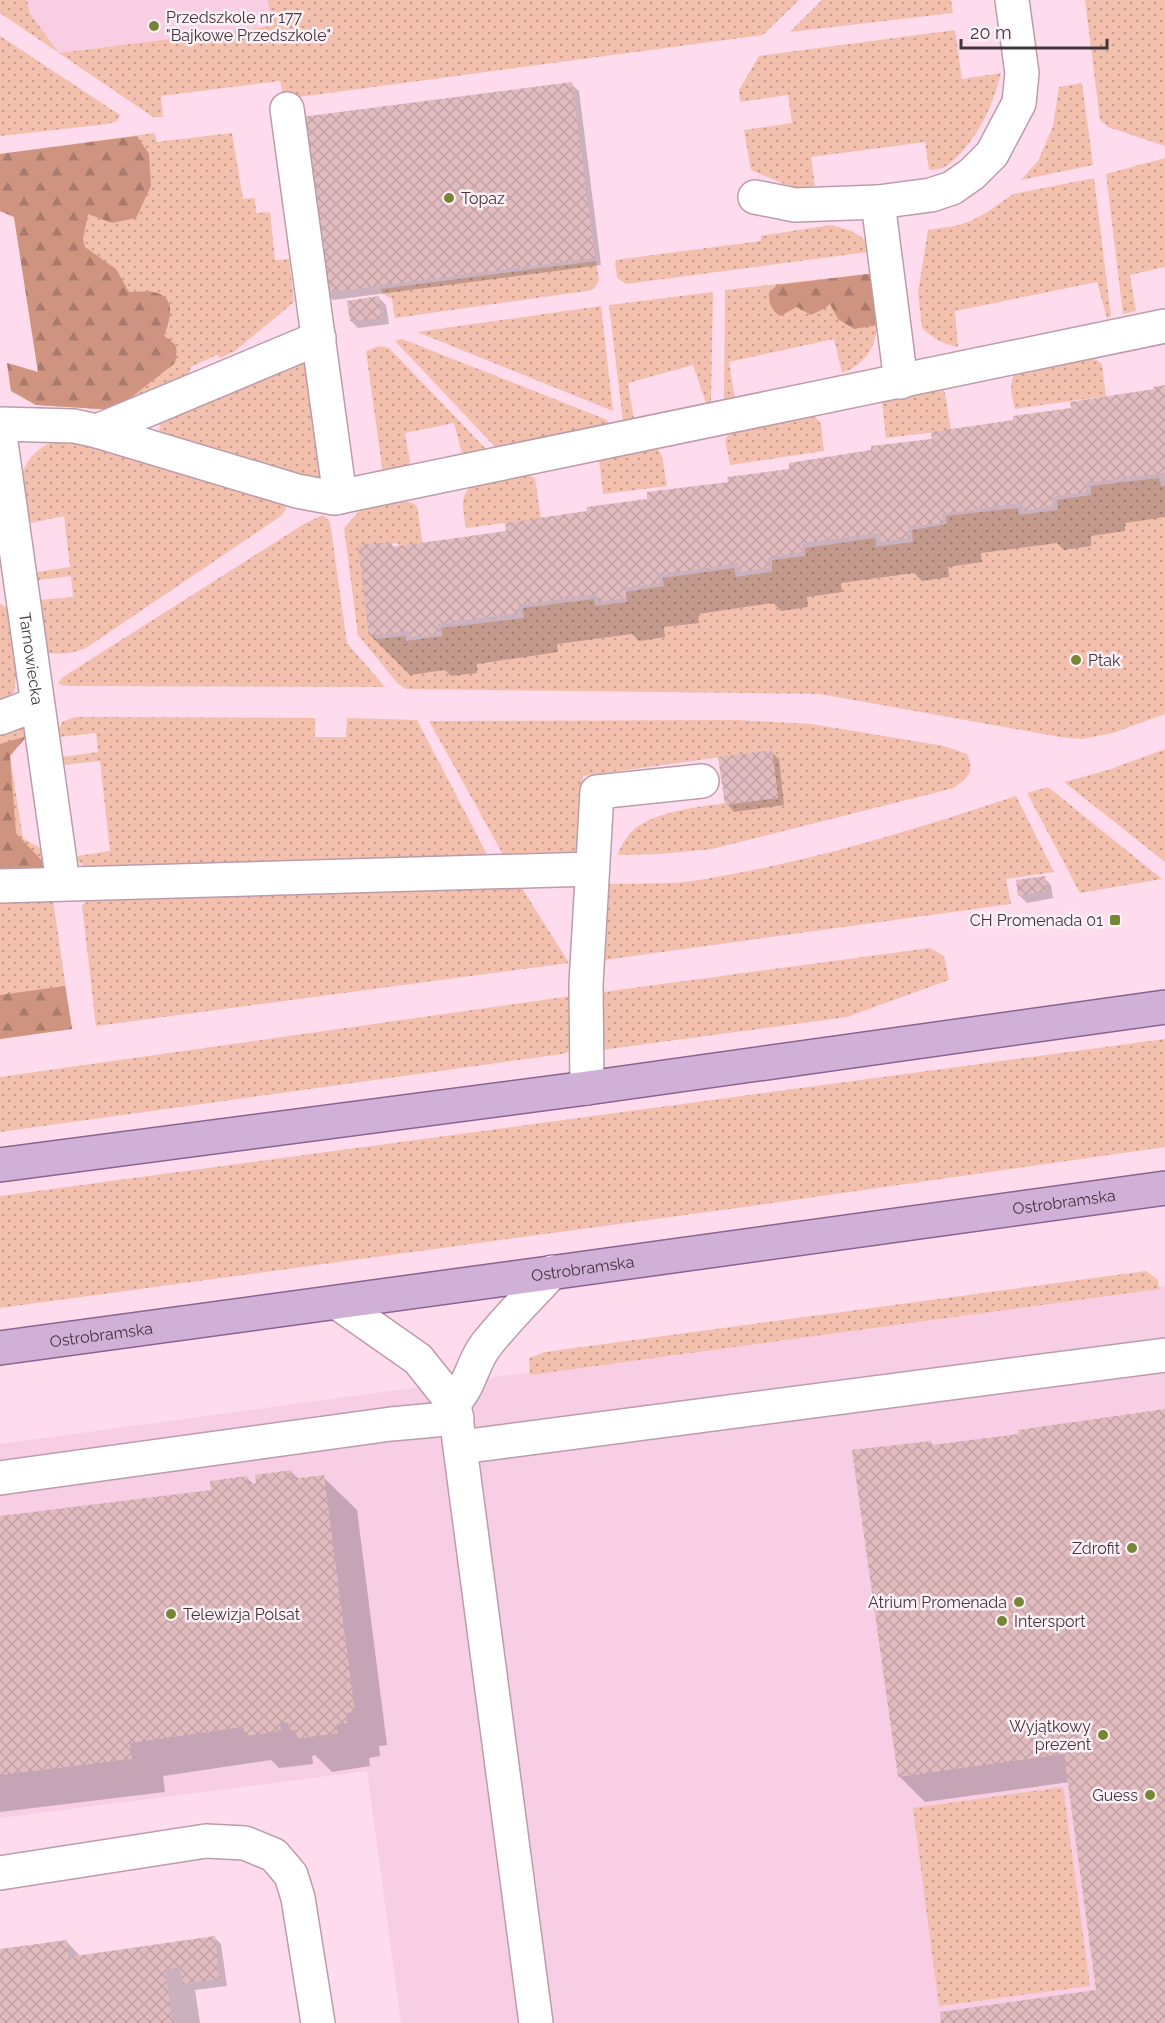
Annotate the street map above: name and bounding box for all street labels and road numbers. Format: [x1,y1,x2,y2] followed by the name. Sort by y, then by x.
[15,612,47,706] street label: Tarnowiecka
[1011,1186,1117,1219] street label: Ostrobramska
[530,1252,635,1285] street label: Ostrobramska
[48,1319,154,1351] street label: Ostrobramska

